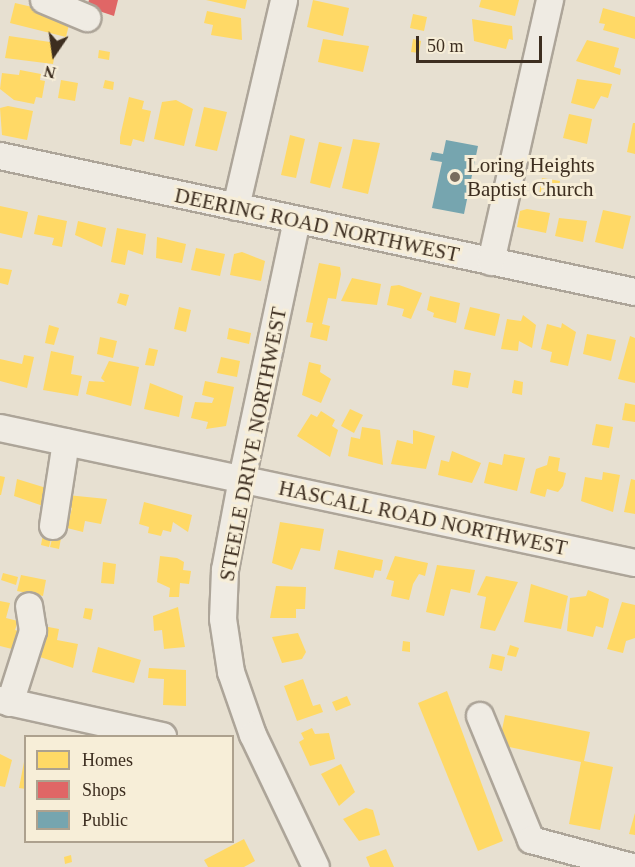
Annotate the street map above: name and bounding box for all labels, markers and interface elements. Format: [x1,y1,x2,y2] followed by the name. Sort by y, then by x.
[24,24,84,84] north arrow
[419,24,545,62] scale bar
[427,36,464,56] text: 50 m
[42,62,57,82] text: N
[467,152,595,202] place label: Loring Heights Baptist Church
[448,170,462,184] marker: Loring Heights Baptist Church
[172,182,462,268] street label: DEERING ROAD NORTHWEST
[214,305,292,583] street label: STEELE DRIVE NORTHWEST
[276,475,570,561] street label: HASCALL ROAD NORTHWEST
[24,735,234,843] legend
[82,750,133,770] text: Homes
[82,780,126,800] text: Shops
[82,810,128,830] text: Public

